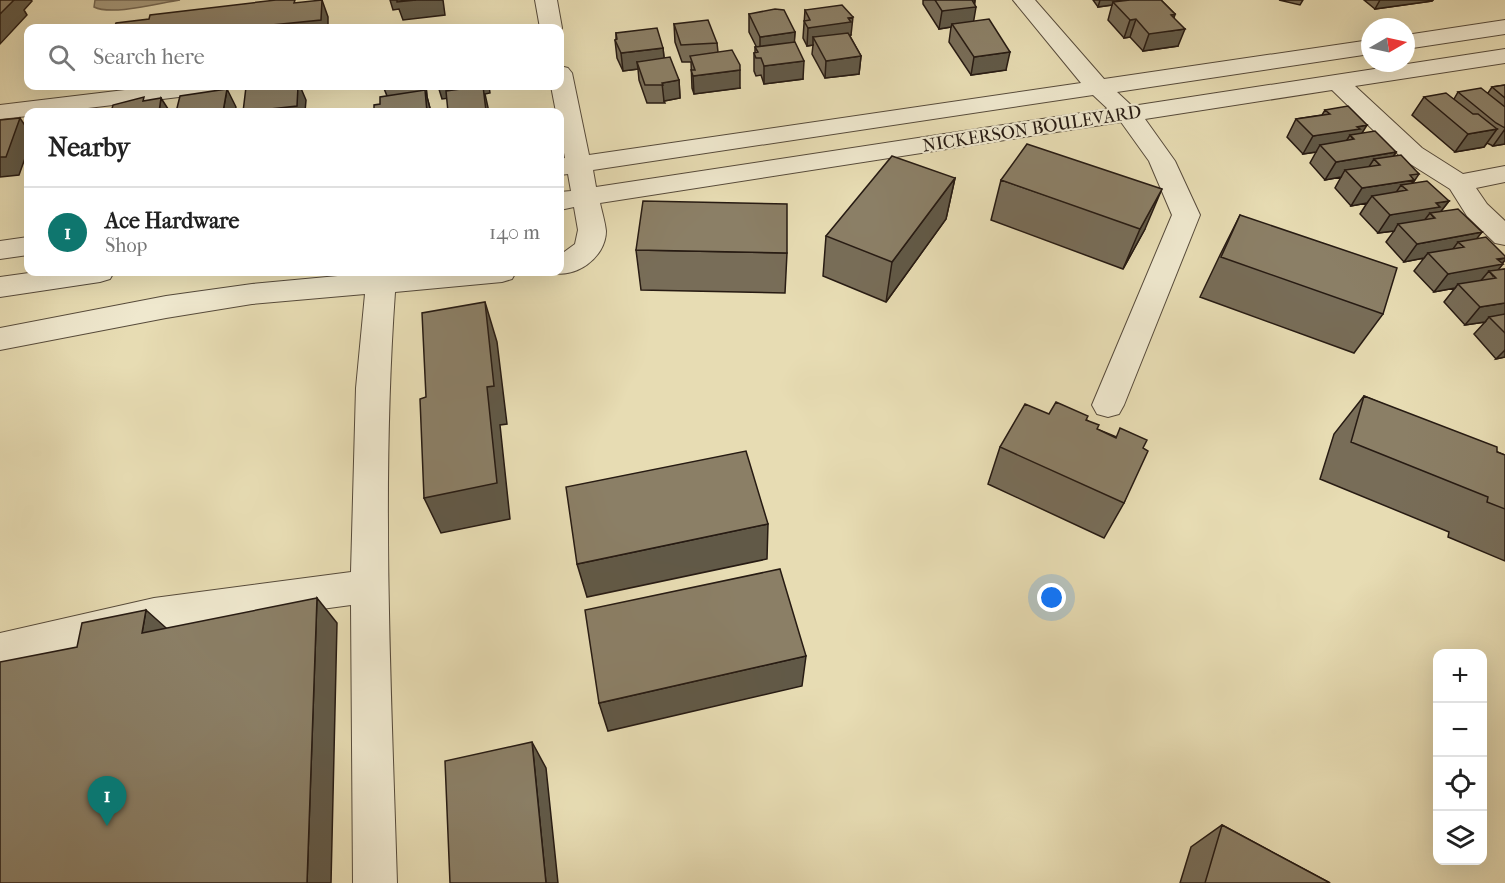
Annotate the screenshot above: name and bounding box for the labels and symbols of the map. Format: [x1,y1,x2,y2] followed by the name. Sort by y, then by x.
[1361,18,1415,72] north arrow
[921,101,1143,157] street label: NICKERSON BOULEVARD
[1037,583,1066,612] your location
[88,776,126,826] pin: 1

